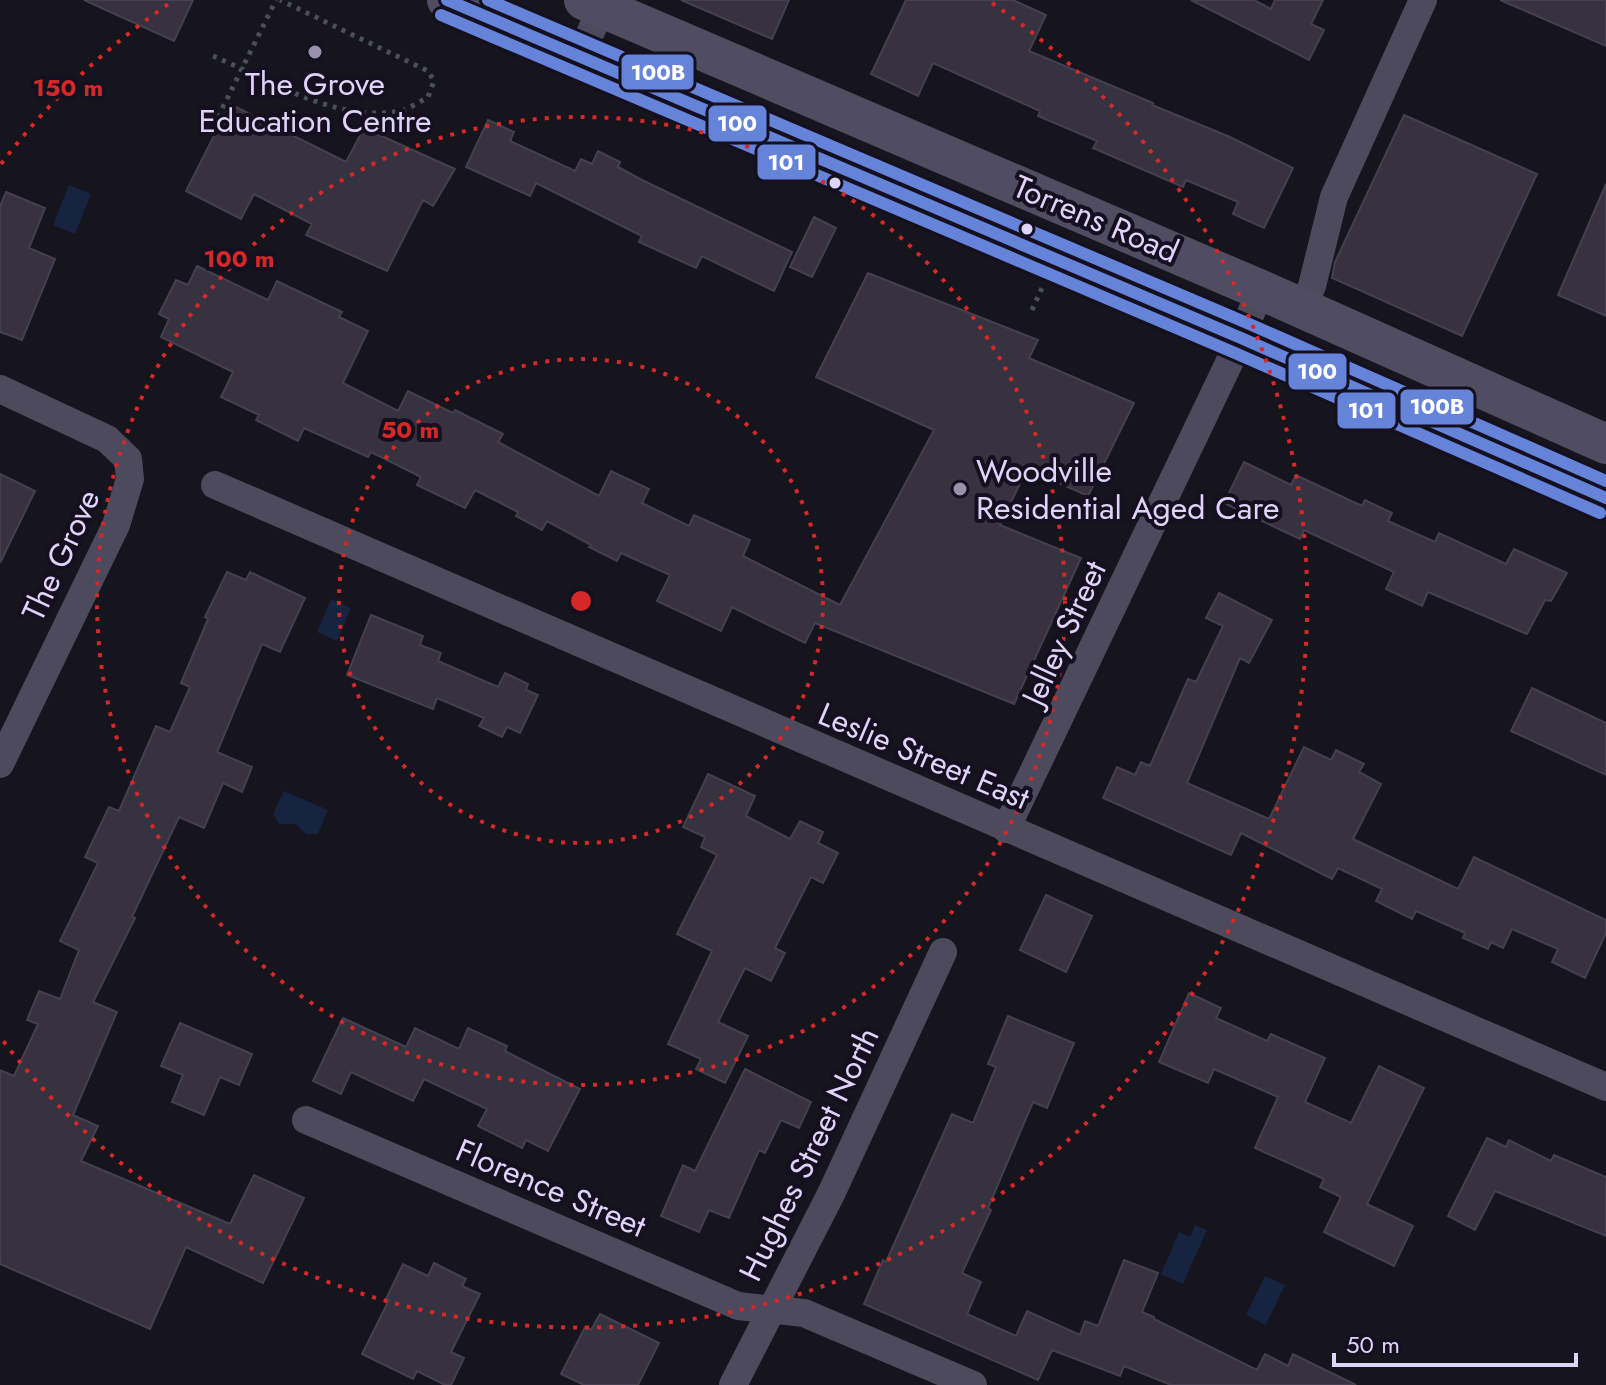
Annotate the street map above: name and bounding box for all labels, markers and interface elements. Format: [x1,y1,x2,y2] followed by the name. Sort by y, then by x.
[306,43,324,61] marker: The Grove Education Centre
[620,53,695,91] line badge: 100B
[631,56,685,88] text: 100B
[198,61,432,144] place label: The Grove Education Centre
[33,70,103,105] text: 150 m
[707,104,768,143] line badge: 100
[717,107,757,139] text: 100
[756,143,817,181] line badge: 101
[768,146,804,178] text: 101
[1006,164,1186,274] street label: Torrens Road
[827,175,843,191] unlabelled marker
[1019,221,1035,237] unlabelled marker
[204,241,274,276] text: 100 m
[1287,352,1348,391] line badge: 100
[1297,355,1337,387] text: 100
[1399,388,1475,426] line badge: 100B
[1410,390,1464,422] text: 100B
[1336,391,1397,430] line badge: 101
[1348,394,1384,426] text: 101
[381,412,439,447] text: 50 m
[976,448,1279,531] place label: Woodville Residential Aged Care
[951,480,969,498] marker: Woodville Residential Aged Care
[11,482,111,628] street label: The Grove
[1009,553,1118,717] street label: Jelley Street
[567,587,595,615] centre of rings
[811,691,1037,821] street label: Leslie Street East
[728,1019,890,1289] street label: Hughes Street North
[449,1127,653,1249] street label: Florence Street
[1334,1317,1576,1367] scale bar
[1346,1327,1400,1362] text: 50 m

